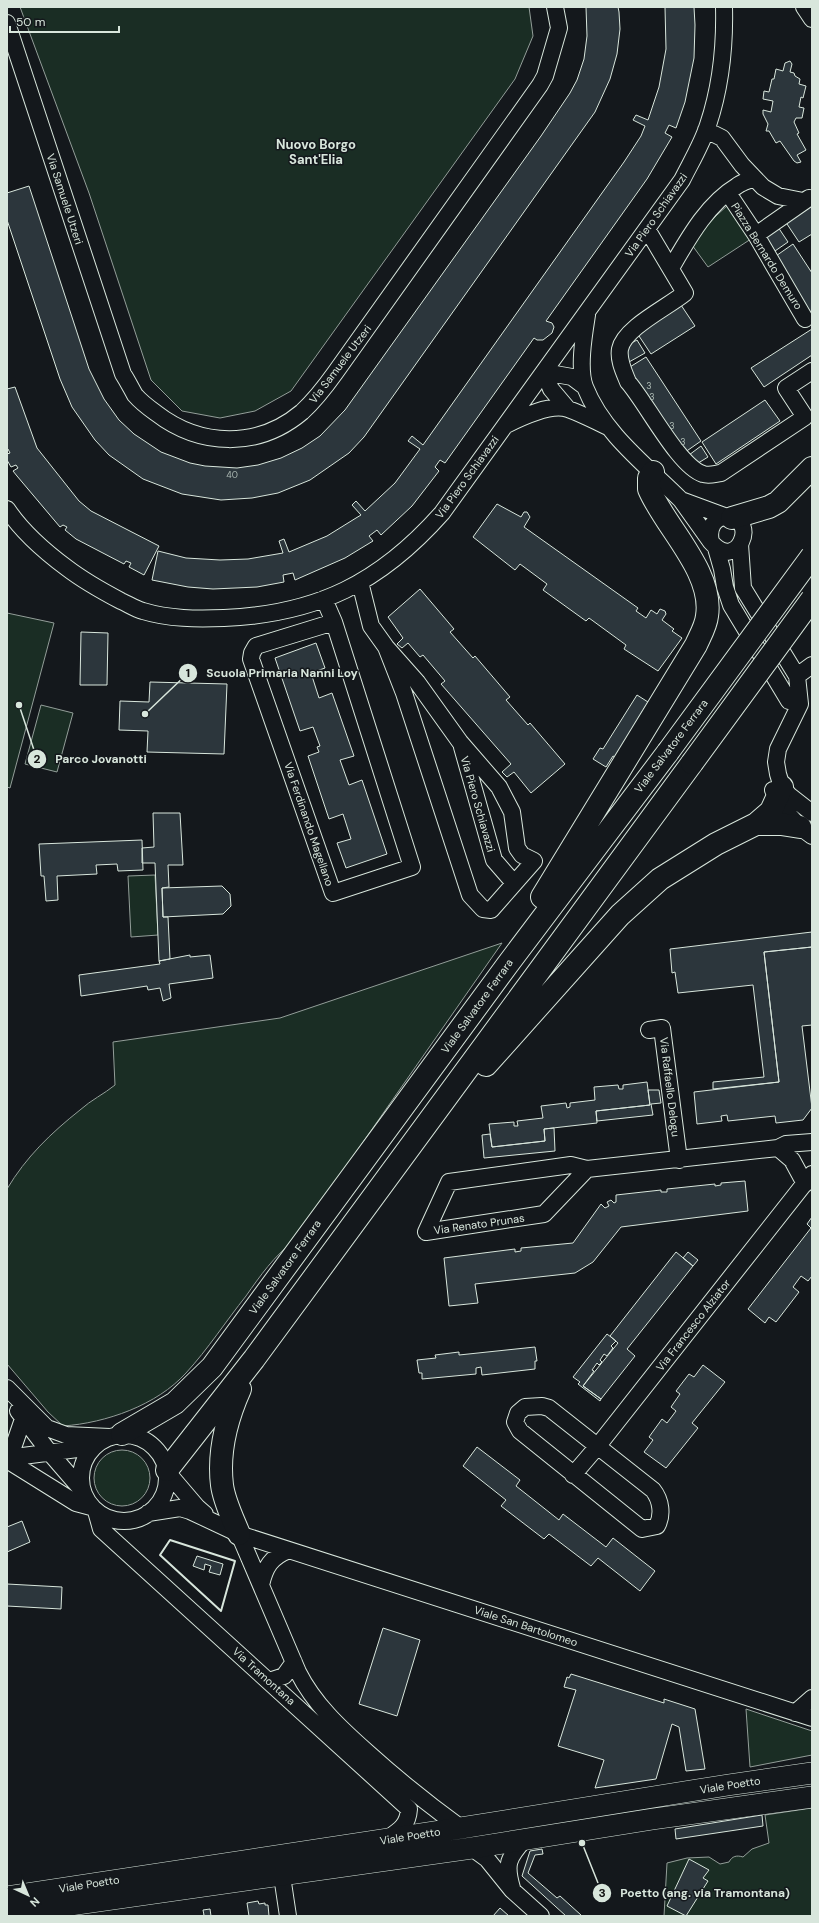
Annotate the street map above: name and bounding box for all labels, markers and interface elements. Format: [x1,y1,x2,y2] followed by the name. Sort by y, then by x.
[10,8,119,34] scale bar
[16,14,45,30] text: 50 m
[276,136,356,168] district label: Nuovo Borgo Sant'Elia
[44,152,86,246] street label: Via Samuele Utzeri
[622,170,690,260] street label: Via Piero Schiavazzi
[728,200,806,312] street label: Piazza Bernardo Demuro
[306,322,374,406] street label: Via Samuele Utzeri
[646,380,652,392] house number: 3
[649,391,655,403] house number: 3
[669,420,675,432] house number: 3
[432,433,502,521] street label: Via Piero Schiavazzi
[680,436,686,448] house number: 3
[226,469,238,481] house number: 40
[178,661,366,685] callout: Scuola Primaria Nanni Loy
[186,665,190,681] text: 1
[206,665,358,681] text: Scuola Primaria Nanni Loy
[631,696,711,796] street label: Viale Salvatore Ferrara
[27,747,154,771] callout: Parco Jovanotti
[34,751,41,767] text: 2
[55,751,147,767] text: Parco Jovanotti
[458,754,498,854] street label: Via Piero Schiavazzi
[281,760,337,888] street label: Via Ferdinando Magellano
[438,956,516,1056] street label: Viale Salvatore Ferrara
[657,1036,683,1138] street label: Via Raffaello Delogu
[433,1211,525,1237] street label: Via Renato Prunas
[246,1217,324,1317] street label: Viale Salvatore Ferrara
[653,1276,733,1374] street label: Via Francesco Alziator
[472,1603,580,1649] street label: Viale San Bartolomeo
[230,1644,298,1708] street label: Via Tramontana
[699,1773,761,1797] street label: Viale Poetto
[379,1824,441,1848] street label: Viale Poetto
[58,1872,120,1896] street label: Viale Poetto
[8,1875,48,1915] north arrow
[592,1881,797,1905] callout: Poetto (ang. via Tramontana)
[598,1885,606,1901] text: 3
[620,1885,790,1901] text: Poetto (ang. via Tramontana)
[27,1894,43,1910] text: N

